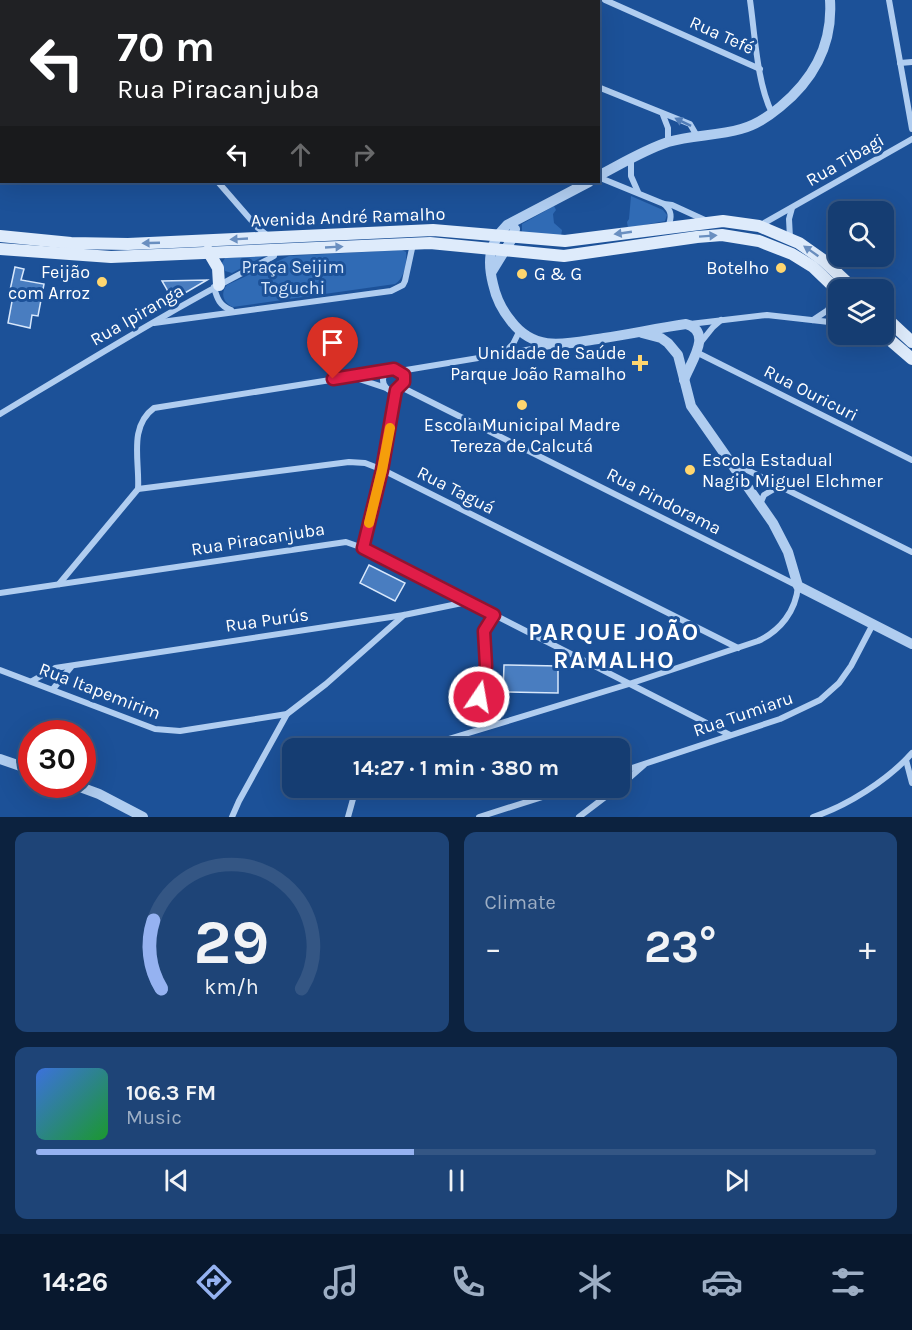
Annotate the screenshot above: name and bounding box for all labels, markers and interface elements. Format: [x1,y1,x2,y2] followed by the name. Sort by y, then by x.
[686,11,758,59] street label: Rua Tefé
[117,22,215,72] text: 70 m
[18,24,96,102] icon: left
[117,73,320,105] text: Rua Piracanjuba
[674,118,692,128] one-way arrow
[802,129,888,191] street label: Rua Tibagi
[221,138,254,171] icon: left
[284,138,317,171] icon: ahead
[347,138,380,171] icon: right
[828,201,894,345] map controls
[828,201,894,267] button: search
[250,203,446,231] street label: Avenida André Ramalho
[614,229,633,238] one-way arrow
[698,231,717,241] one-way arrow
[230,234,249,243] one-way arrow
[141,238,160,248] one-way arrow
[325,243,344,252] one-way arrow
[803,245,819,257] one-way arrow
[241,256,345,299] park label: Praça Seijim Toguchi
[706,257,769,279] place label: Botelho
[8,261,90,304] place label: Feijão com Arroz
[774,261,788,275] marker: Botelho
[534,263,582,285] place label: G & G
[515,267,529,281] marker: G & G
[95,275,109,289] marker: Feijão com Arroz
[86,279,188,351] street label: Rua Ipiranga
[828,279,894,345] button: layers
[307,317,358,379] pin
[316,326,349,359] icon: arrive
[450,342,626,385] place label: Unidade de Saúde Parque João Ramalho
[631,354,649,372] marker: Unidade de Saúde Parque João Ramalho
[760,360,862,426] street label: Rua Ouricuri
[515,398,529,412] marker: Escola Municipal Madre Tereza de Calcutá
[424,414,620,457] place label: Escola Municipal Madre Tereza de Calcutá
[702,449,883,492] place label: Escola Estadual Nagib Miguel Elchmer
[413,461,499,519] street label: Rua Taguá
[603,463,725,539] street label: Rua Pindorama
[683,463,697,477] marker: Escola Estadual Nagib Miguel Elchmer
[190,518,326,560] street label: Rua Piracanjuba
[224,603,310,637] street label: Rua Purús
[528,618,700,674] district label: PARQUE JOÃO RAMALHO
[36,658,164,724] street label: Rua Itapemirim
[447,665,511,729] position arrow
[690,687,796,741] street label: Rua Tumiaru
[18,720,96,798] speed limit sign: 30
[353,755,559,781] text: 14:27 · 1 min · 380 m
[485,891,556,914] text: Climate
[194,906,270,979] text: 29
[644,921,717,973] text: 23°
[485,929,502,967] text: −
[859,929,876,967] text: +
[205,974,259,999] text: km/h
[126,1080,216,1106] text: 106.3 FM
[126,1106,182,1129] text: Music
[160,1164,193,1197] icon: previous
[440,1164,473,1197] icon: pause
[720,1164,753,1197] icon: next
[193,1261,235,1303] icon: directions
[320,1261,362,1303] icon: music
[447,1261,489,1303] icon: phone
[574,1261,616,1303] icon: climate
[701,1261,743,1303] icon: car
[827,1261,869,1303] icon: filters
[42,1266,108,1298] text: 14:26

